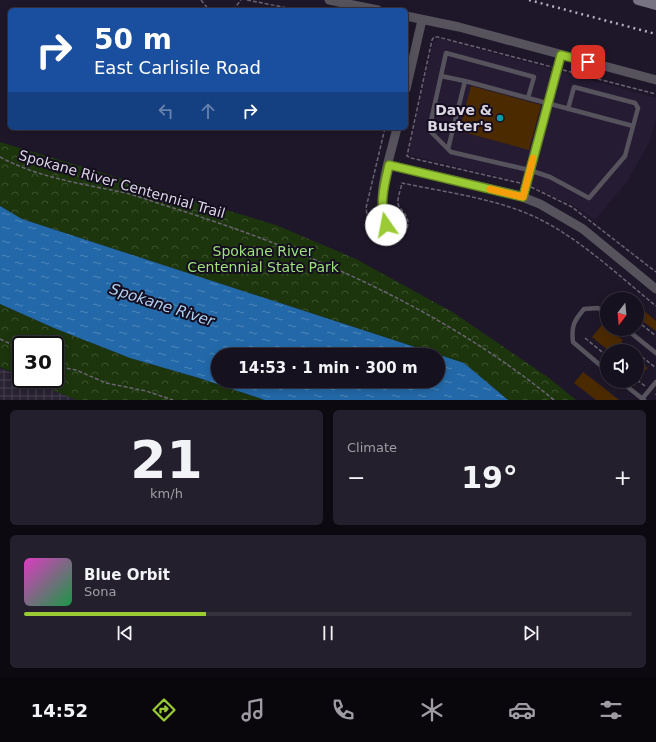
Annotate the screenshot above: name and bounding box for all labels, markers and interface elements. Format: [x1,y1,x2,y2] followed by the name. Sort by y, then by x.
[94,23,172,56] text: 50 m
[28,24,80,76] icon: right
[571,45,605,79] pin
[577,51,599,73] icon: arrive
[94,57,261,78] text: East Carlisile Road
[155,100,177,122] icon: left
[197,100,219,122] icon: ahead
[239,100,261,122] icon: right
[427,102,492,134] place label: Dave & Buster's
[495,113,505,123] marker: Dave & Buster's
[17,147,227,221] street label: Spokane River Centennial Trail
[365,204,407,246] position arrow
[187,243,340,275] park label: Spokane River Centennial State Park
[108,280,217,331] water label: Spokane River
[600,292,644,336] north arrow
[600,292,644,388] map controls
[12,336,64,388] speed limit sign: 30
[600,344,644,388] button: sound
[238,359,418,377] text: 14:53 · 1 min · 300 m
[130,430,203,490] text: 21
[347,440,397,455] text: Climate
[461,460,518,495] text: 19°
[347,465,365,490] text: −
[614,465,632,490] text: +
[150,486,183,501] text: km/h
[84,566,170,584] text: Blue Orbit
[84,584,116,599] text: Sona
[114,622,136,644] icon: previous
[317,622,339,644] icon: pause
[520,622,542,644] icon: next
[150,696,178,724] icon: directions
[239,696,267,724] icon: music
[329,696,357,724] icon: phone
[418,696,446,724] icon: climate
[508,696,536,724] icon: car
[597,696,625,724] icon: filters
[31,700,88,721] text: 14:52

